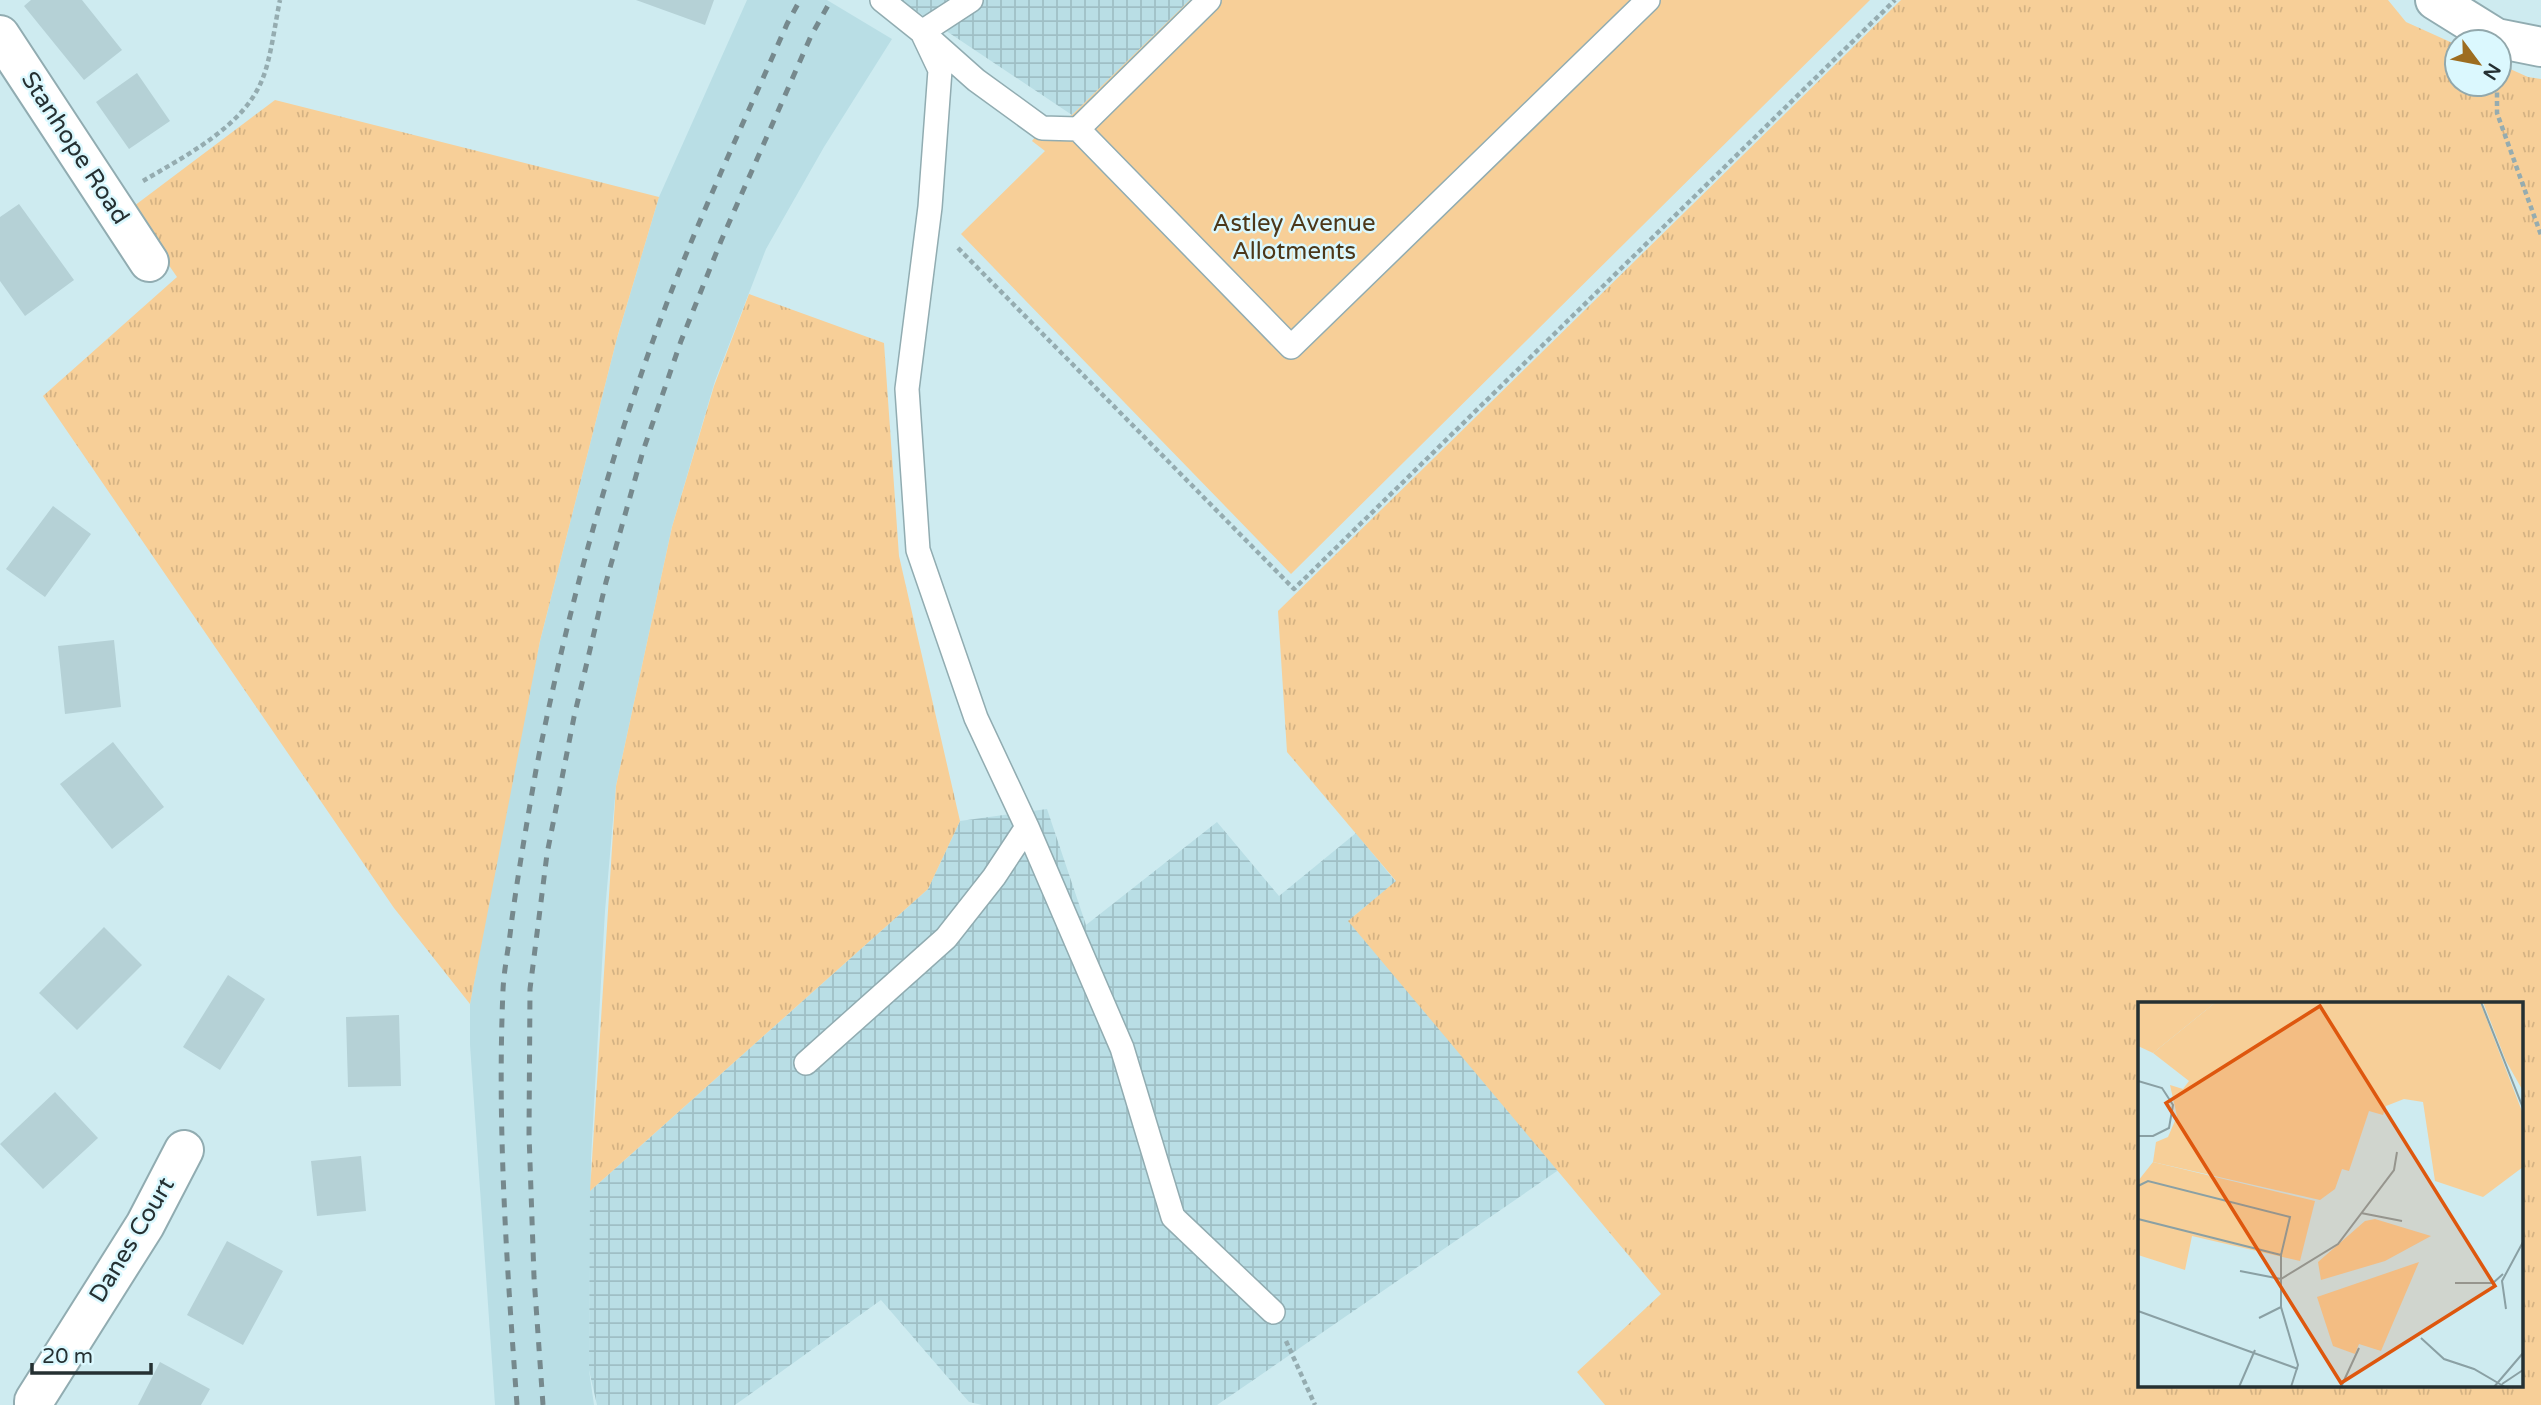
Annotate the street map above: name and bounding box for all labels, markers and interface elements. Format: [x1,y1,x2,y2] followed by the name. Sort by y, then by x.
[2443,28,2513,98] north arrow
[2478,59,2505,84] text: N
[15,66,135,230] street label: Stanhope Road
[1213,209,1375,266] park label: Astley Avenue Allotments
[2138,1002,2524,1388] inset map
[83,1172,181,1308] street label: Danes Court
[32,1332,150,1376] scale bar
[42,1344,93,1369] text: 20 m

